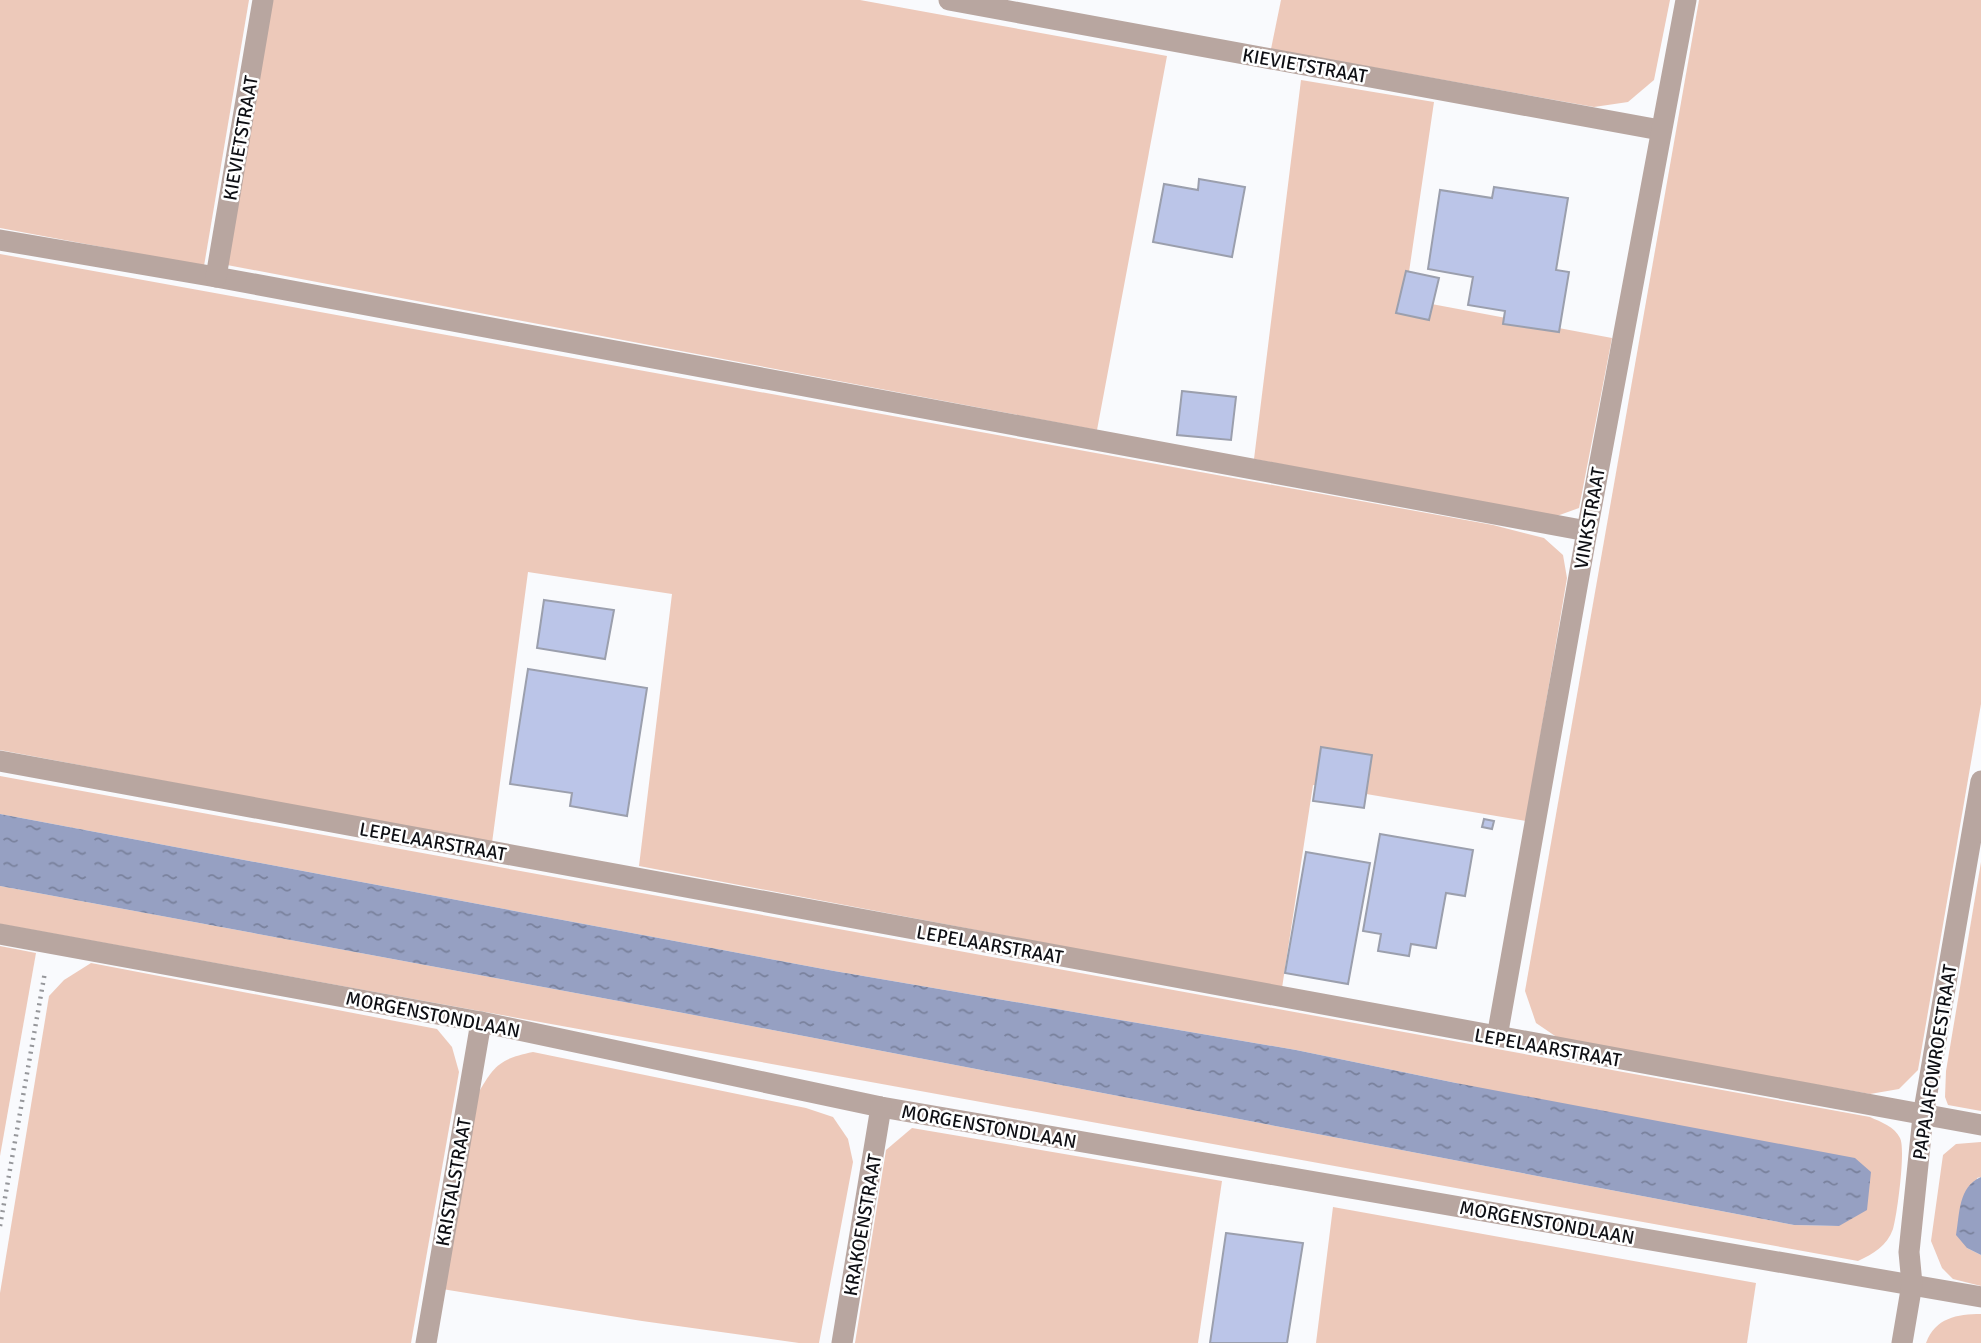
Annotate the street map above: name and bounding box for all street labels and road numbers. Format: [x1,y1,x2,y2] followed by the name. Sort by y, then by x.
[1240,43,1370,89] street label: KIEVIETSTRAAT
[218,73,264,203] street label: KIEVIETSTRAAT
[1569,465,1611,571] street label: VINKSTRAAT
[358,817,509,867] street label: LEPELAARSTRAAT
[915,920,1066,970] street label: LEPELAARSTRAAT
[1908,962,1962,1162] street label: PAPAJAFOWROESTRAAT
[343,986,522,1044] street label: MORGENSTONDLAAN
[1473,1023,1624,1073] street label: LEPELAARSTRAAT
[899,1100,1078,1154] street label: MORGENSTONDLAAN
[431,1115,477,1248] street label: KRISTALSTRAAT
[839,1152,887,1298] street label: KRAKOENSTRAAT
[1457,1196,1636,1250] street label: MORGENSTONDLAAN

